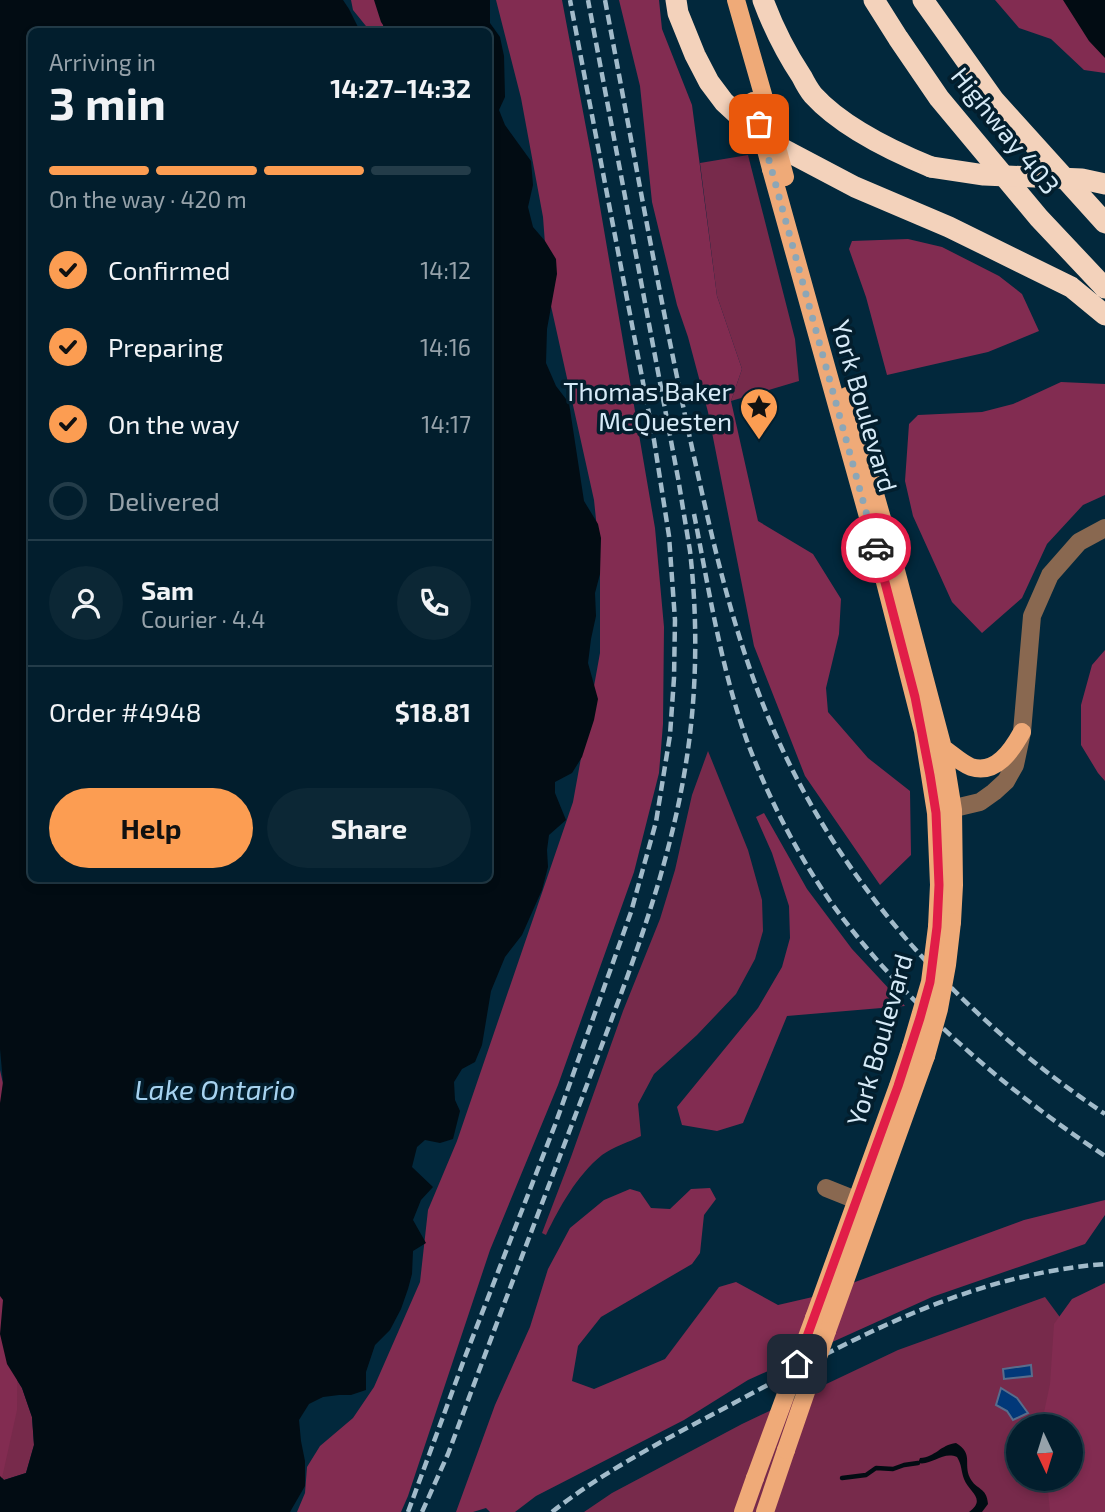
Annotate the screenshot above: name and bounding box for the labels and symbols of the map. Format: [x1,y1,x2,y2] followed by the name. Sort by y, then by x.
[946,60,1067,200] street label: Highway 403
[729,94,789,154] pin
[826,316,905,495] street label: York Boulevard
[563,375,732,436] place label: Thomas Baker McQuesten
[738,386,780,441] place icon: Thomas Baker McQuesten
[841,513,911,583] courier
[839,950,918,1129] street label: York Boulevard
[134,1072,296,1106] water label: Lake Ontario
[767,1334,827,1394] pin
[1006,1414,1083,1491] north arrow

